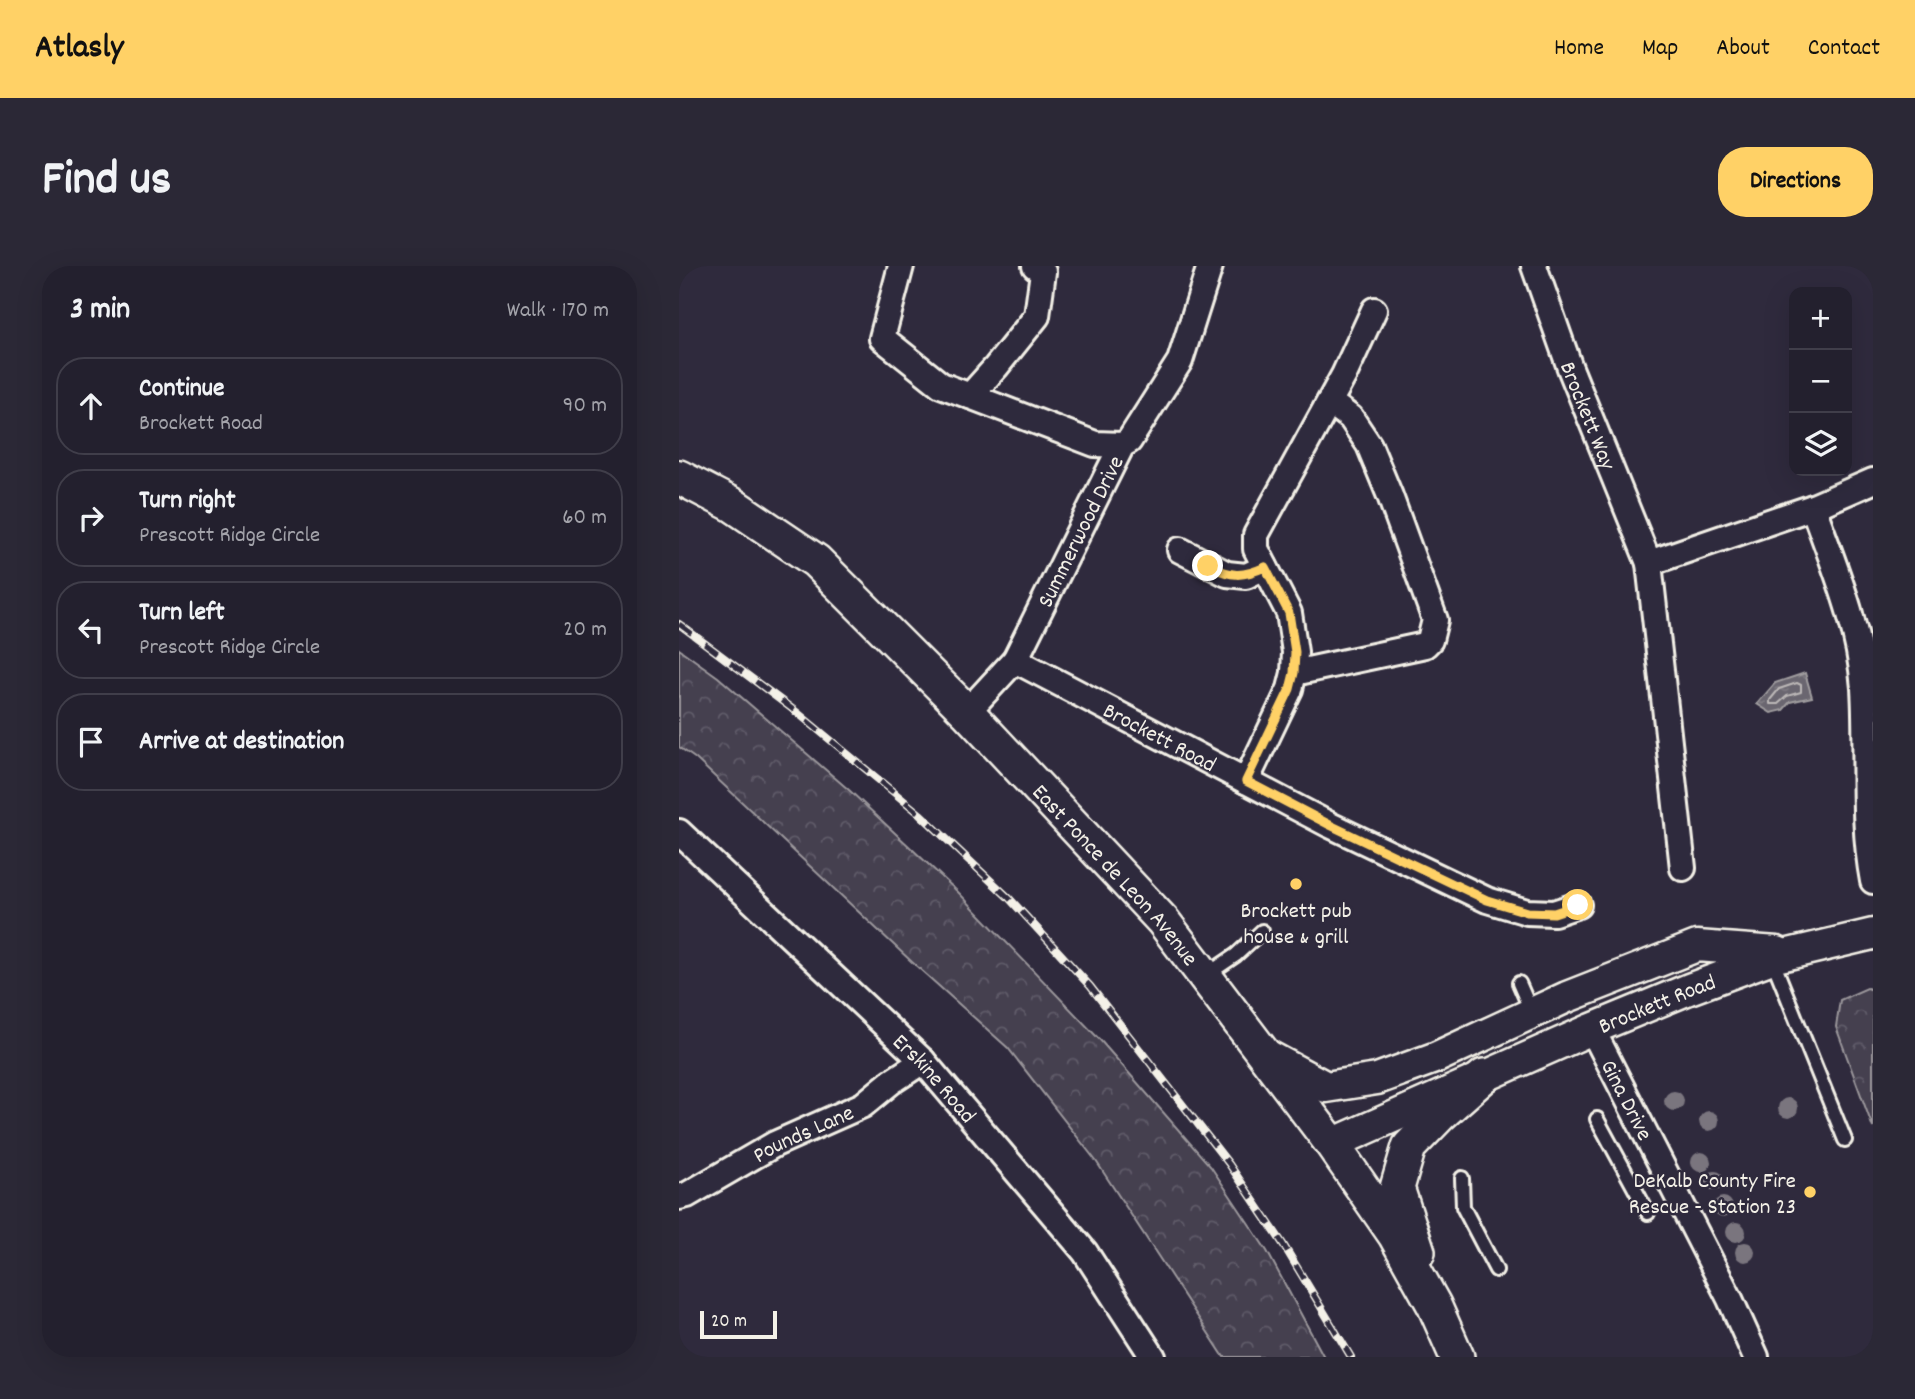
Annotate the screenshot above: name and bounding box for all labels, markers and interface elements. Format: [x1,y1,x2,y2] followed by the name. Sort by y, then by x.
[35,26,124,73] text: Atlasly
[1554,32,1604,66] text: Home
[1642,32,1678,66] text: Map
[1716,32,1770,66] text: About
[1808,32,1880,66] text: Contact
[42,147,171,217] text: Find us
[1718,147,1873,217] button: Directions
[1789,287,1852,476] map controls
[1789,287,1852,350] button: +
[70,290,130,333] text: 3 min
[507,295,609,328] text: Walk · 170 m
[1789,350,1852,413] button: −
[1549,358,1623,476] street label: Brockett Way
[139,371,224,408] text: Continue
[72,387,110,425] icon: ahead
[563,390,607,423] text: 90 m
[139,408,263,441] text: Brockett Road
[1789,413,1852,476] button: layers
[1031,451,1134,614] street label: Summerwood Drive
[139,483,236,520] text: Turn right
[72,499,110,537] icon: right
[562,502,607,535] text: 60 m
[139,520,320,553] text: Prescott Ridge Circle
[1192,550,1223,581] route end
[139,595,225,632] text: Turn left
[72,611,110,649] icon: left
[563,614,607,647] text: 20 m
[139,632,320,665] text: Prescott Ridge Circle
[1096,696,1221,783] street label: Brockett Road
[72,723,110,761] icon: arrive
[139,724,344,761] text: Arrive at destination
[1023,778,1205,974] street label: East Ponce de Leon Avenue
[1288,876,1304,892] marker: Brockett pub house & grill
[1562,889,1593,920] route start
[1240,896,1352,955] place label: Brockett pub house & grill
[1594,967,1721,1045] street label: Brockett Road
[884,1027,982,1132] street label: Erskine Road
[1590,1055,1659,1147] street label: Gina Drive
[748,1098,860,1173] street label: Pounds Lane
[1629,1166,1796,1225] place label: DeKalb County Fire Rescue - Station 23
[1802,1184,1818,1200] marker: DeKalb County Fire Rescue - Station 23
[700,1308,777,1340] scale bar
[711,1309,747,1336] text: 20 m

